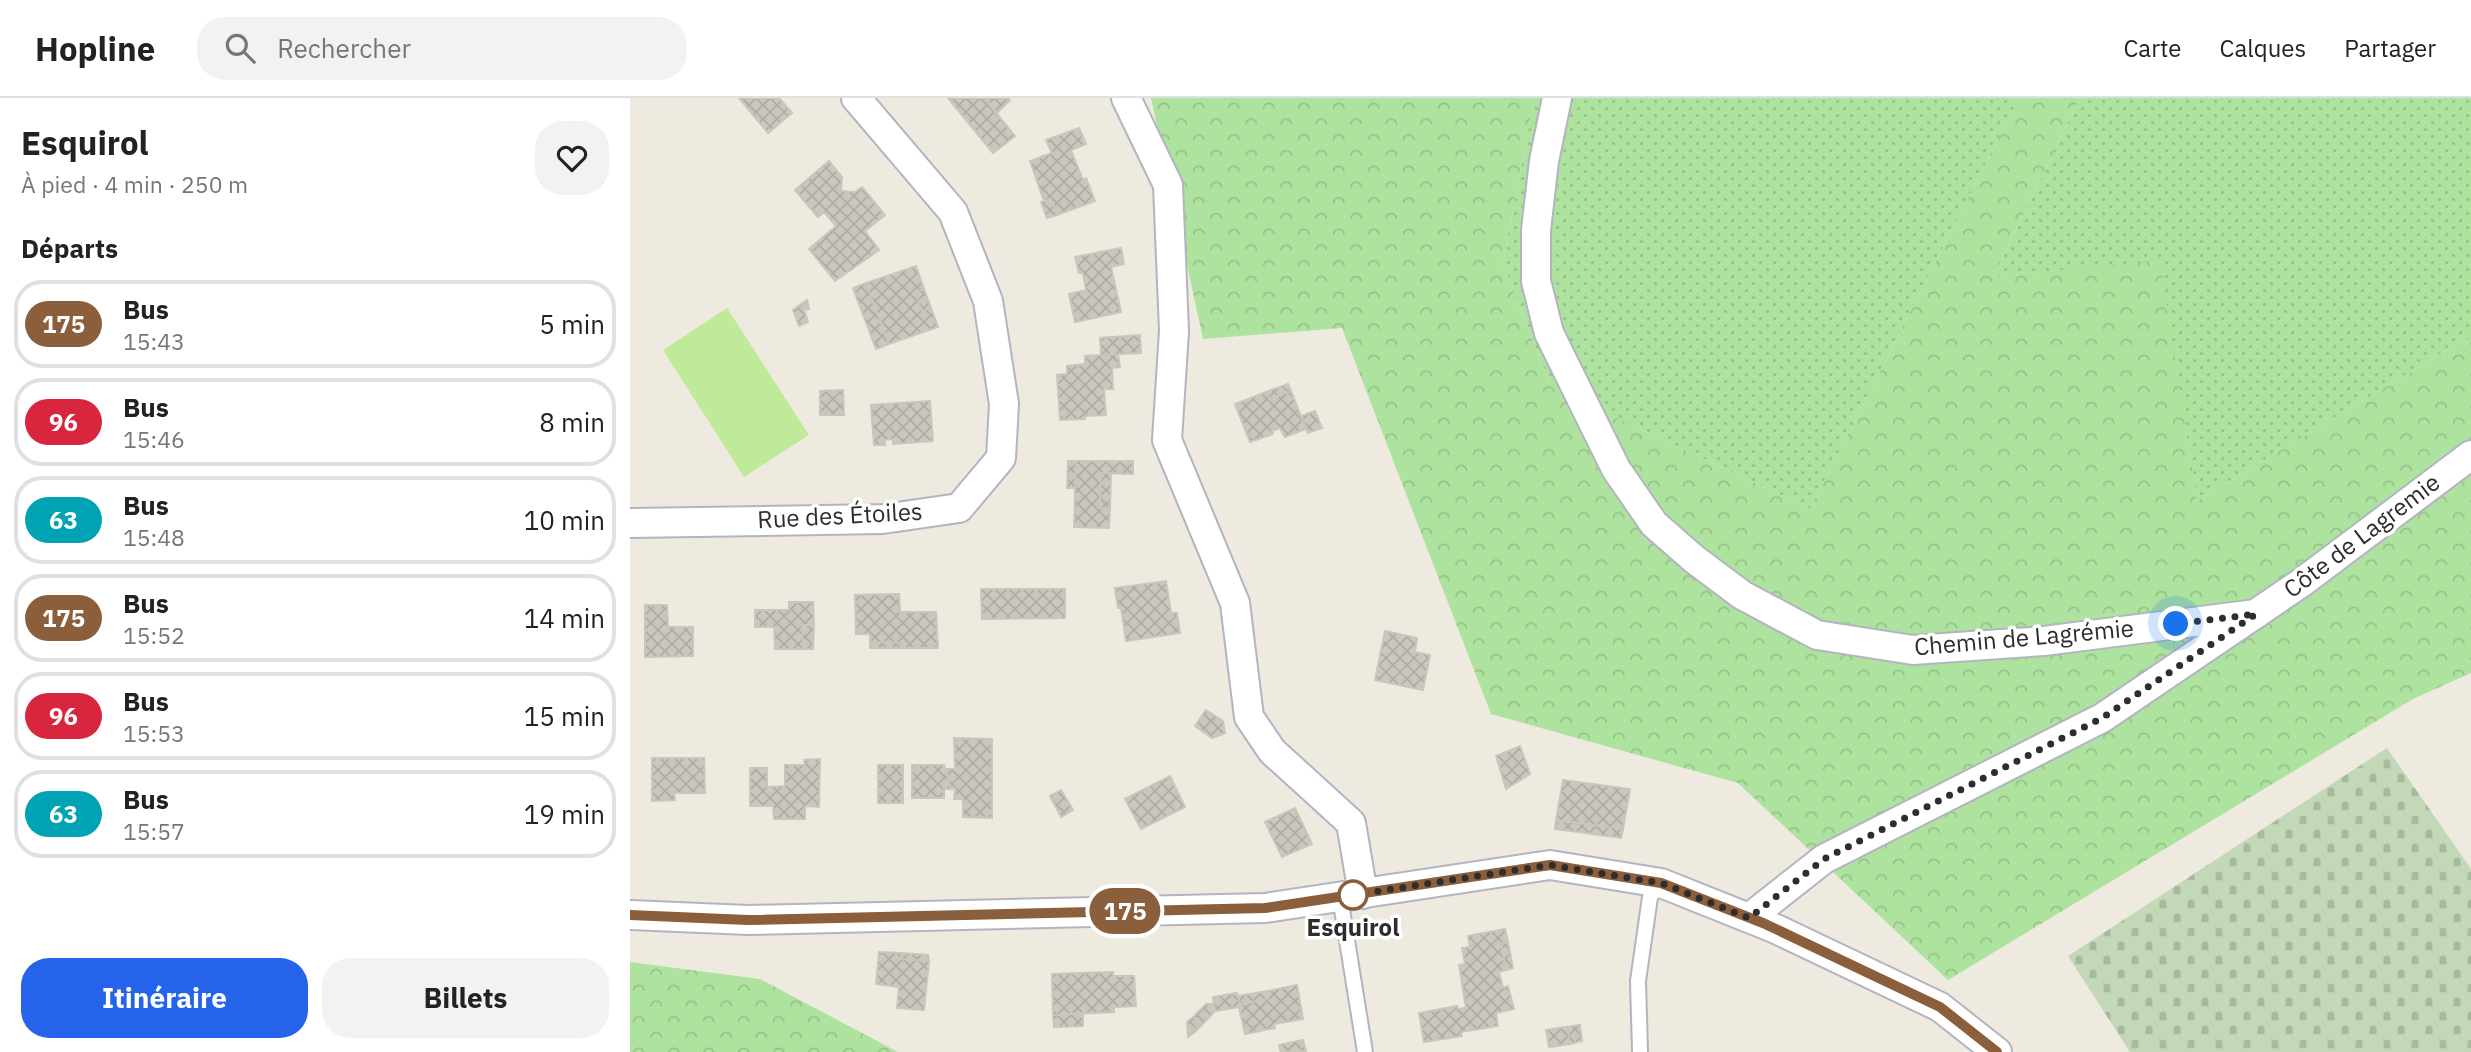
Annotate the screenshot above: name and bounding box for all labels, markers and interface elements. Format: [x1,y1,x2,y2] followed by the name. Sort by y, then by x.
[197,17,687,80] search box
[35,27,155,70] text: Hopline
[221,29,259,67] icon: search
[277,31,411,65] text: Rechercher
[2123,32,2182,64] text: Carte
[2220,32,2306,64] text: Calques
[2344,32,2436,64] text: Partager
[21,121,149,164] text: Esquirol
[535,121,609,195] button: heart
[21,169,248,199] text: À pied · 4 min · 250 m
[21,231,118,265] text: Départs
[123,292,169,326] text: Bus
[539,307,605,341] text: 5 min
[42,308,85,340] text: 175
[123,326,185,356] text: 15:43
[123,390,169,424] text: Bus
[539,405,605,439] text: 8 min
[49,406,78,438] text: 96
[123,424,185,454] text: 15:46
[2277,466,2446,604] street label: Côte de Lagremie
[123,488,169,522] text: Bus
[757,495,923,535] street label: Rue des Étoiles
[524,503,605,537] text: 10 min
[49,504,78,536] text: 63
[123,522,185,552] text: 15:48
[123,586,169,620] text: Bus
[524,601,605,635] text: 14 min
[42,602,85,634] text: 175
[2158,606,2193,641] your location
[1913,611,2135,663] street label: Chemin de Lagrémie
[123,620,185,650] text: 15:52
[123,684,169,718] text: Bus
[524,699,605,733] text: 15 min
[49,700,78,732] text: 96
[123,718,185,748] text: 15:53
[123,782,169,816] text: Bus
[524,797,605,831] text: 19 min
[49,798,78,830] text: 63
[123,816,185,846] text: 15:57
[1338,880,1368,910] marker: Esquirol
[1085,888,1165,934] line badge: 175
[1103,895,1147,927] text: 175
[1307,911,1399,943] place label: Esquirol
[21,958,308,1038] button: Itinéraire
[322,958,609,1038] button: Billets

